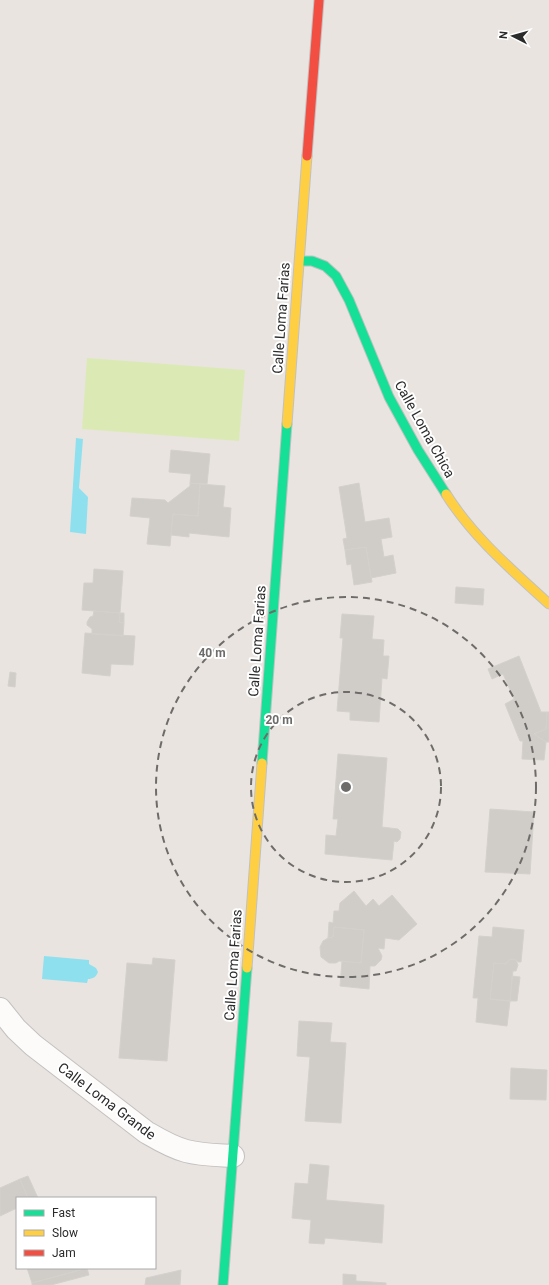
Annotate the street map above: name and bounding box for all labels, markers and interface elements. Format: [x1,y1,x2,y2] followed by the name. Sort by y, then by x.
[493,16,533,56] north arrow
[497,30,510,40] text: N
[269,262,293,374] street label: Calle Loma Farias
[392,378,458,480] street label: Calle Loma Chica
[245,585,269,697] street label: Calle Loma Farias
[198,646,226,660] text: 40 m
[265,713,293,727] text: 20 m
[339,780,353,794] centre of rings
[221,909,245,1021] street label: Calle Loma Farias
[55,1059,159,1143] street label: Calle Loma Grande
[16,1197,156,1269] legend
[52,1206,75,1220] text: Fast
[52,1226,78,1240] text: Slow
[52,1246,76,1260] text: Jam

